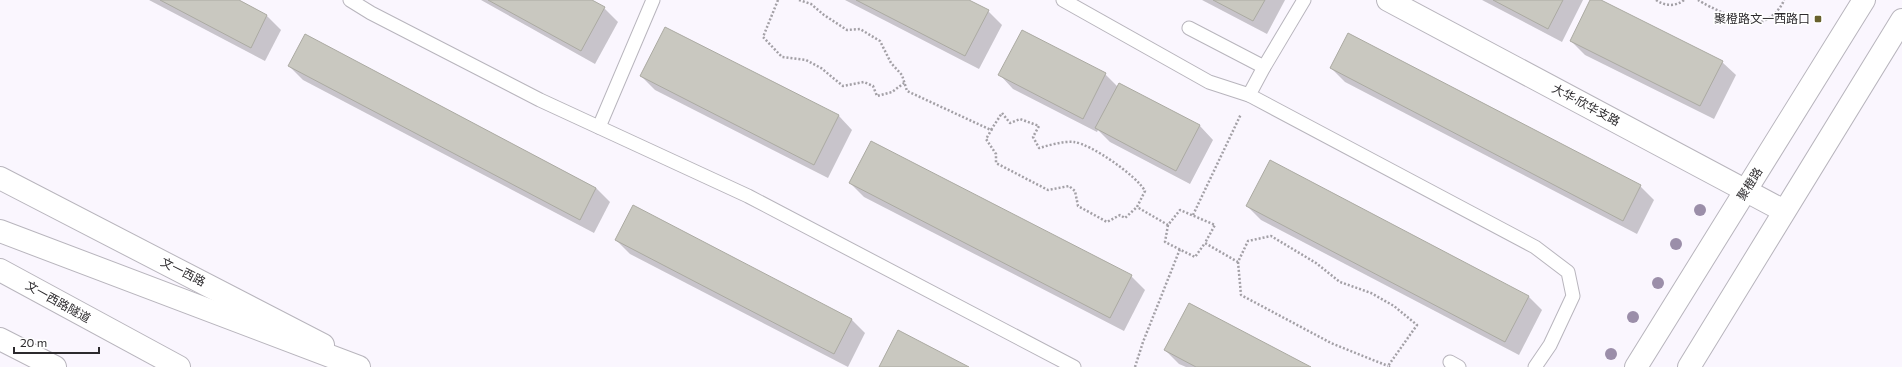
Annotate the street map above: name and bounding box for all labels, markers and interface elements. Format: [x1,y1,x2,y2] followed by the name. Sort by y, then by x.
[1714,11,1810,25] place label: 聚橙路文一西路口
[1813,14,1823,24] marker: 聚橙路文一西路口
[1550,80,1623,128] street label: 大华·欣华支路
[1734,164,1765,202] street label: 聚橙路
[159,254,208,288] street label: 文一西路
[24,278,93,325] street label: 文一西路隧道
[14,329,99,355] scale bar
[20,335,47,349] text: 20 m

